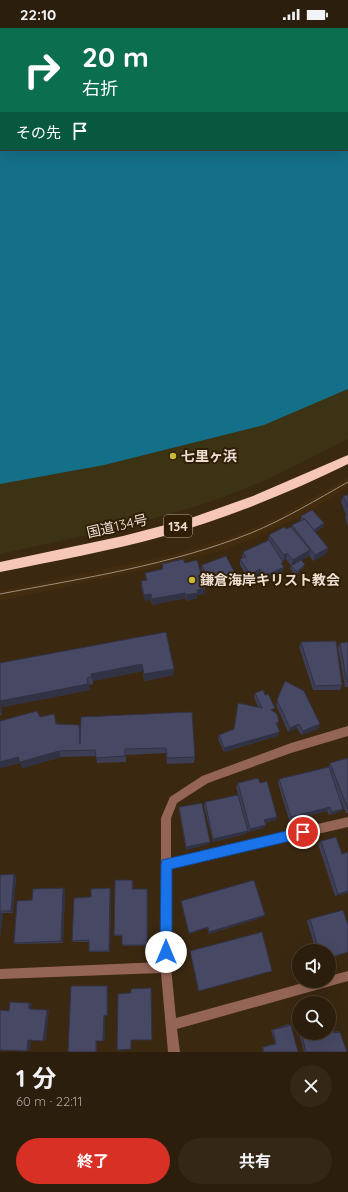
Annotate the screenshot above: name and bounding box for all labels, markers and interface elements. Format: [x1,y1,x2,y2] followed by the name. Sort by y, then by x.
[20,5,56,24] text: 22:10
[82,39,149,74] text: 20 m
[16,44,68,96] icon: right
[82,77,118,100] text: 右折
[69,120,91,142] icon: arrive
[16,123,61,142] text: その先
[181,447,237,465] place label: 七里ヶ浜
[168,451,178,461] marker: 七里ヶ浜
[85,510,149,542] street label: 国道134号
[164,515,192,537] road number: 134
[200,571,340,589] place label: 鎌倉海岸キリスト教会
[187,575,197,585] marker: 鎌倉海岸キリスト教会
[286,815,320,849] pin
[292,821,314,843] icon: arrive
[145,931,187,973] position arrow
[292,944,336,1040] map controls
[292,944,336,988] button: sound
[292,996,336,1040] button: search
[16,1063,56,1093] text: 1 分
[290,1065,332,1107] button: close
[16,1093,82,1109] text: 60 m · 22:11
[16,1138,170,1184] button: 終了
[178,1138,332,1184] button: 共有

